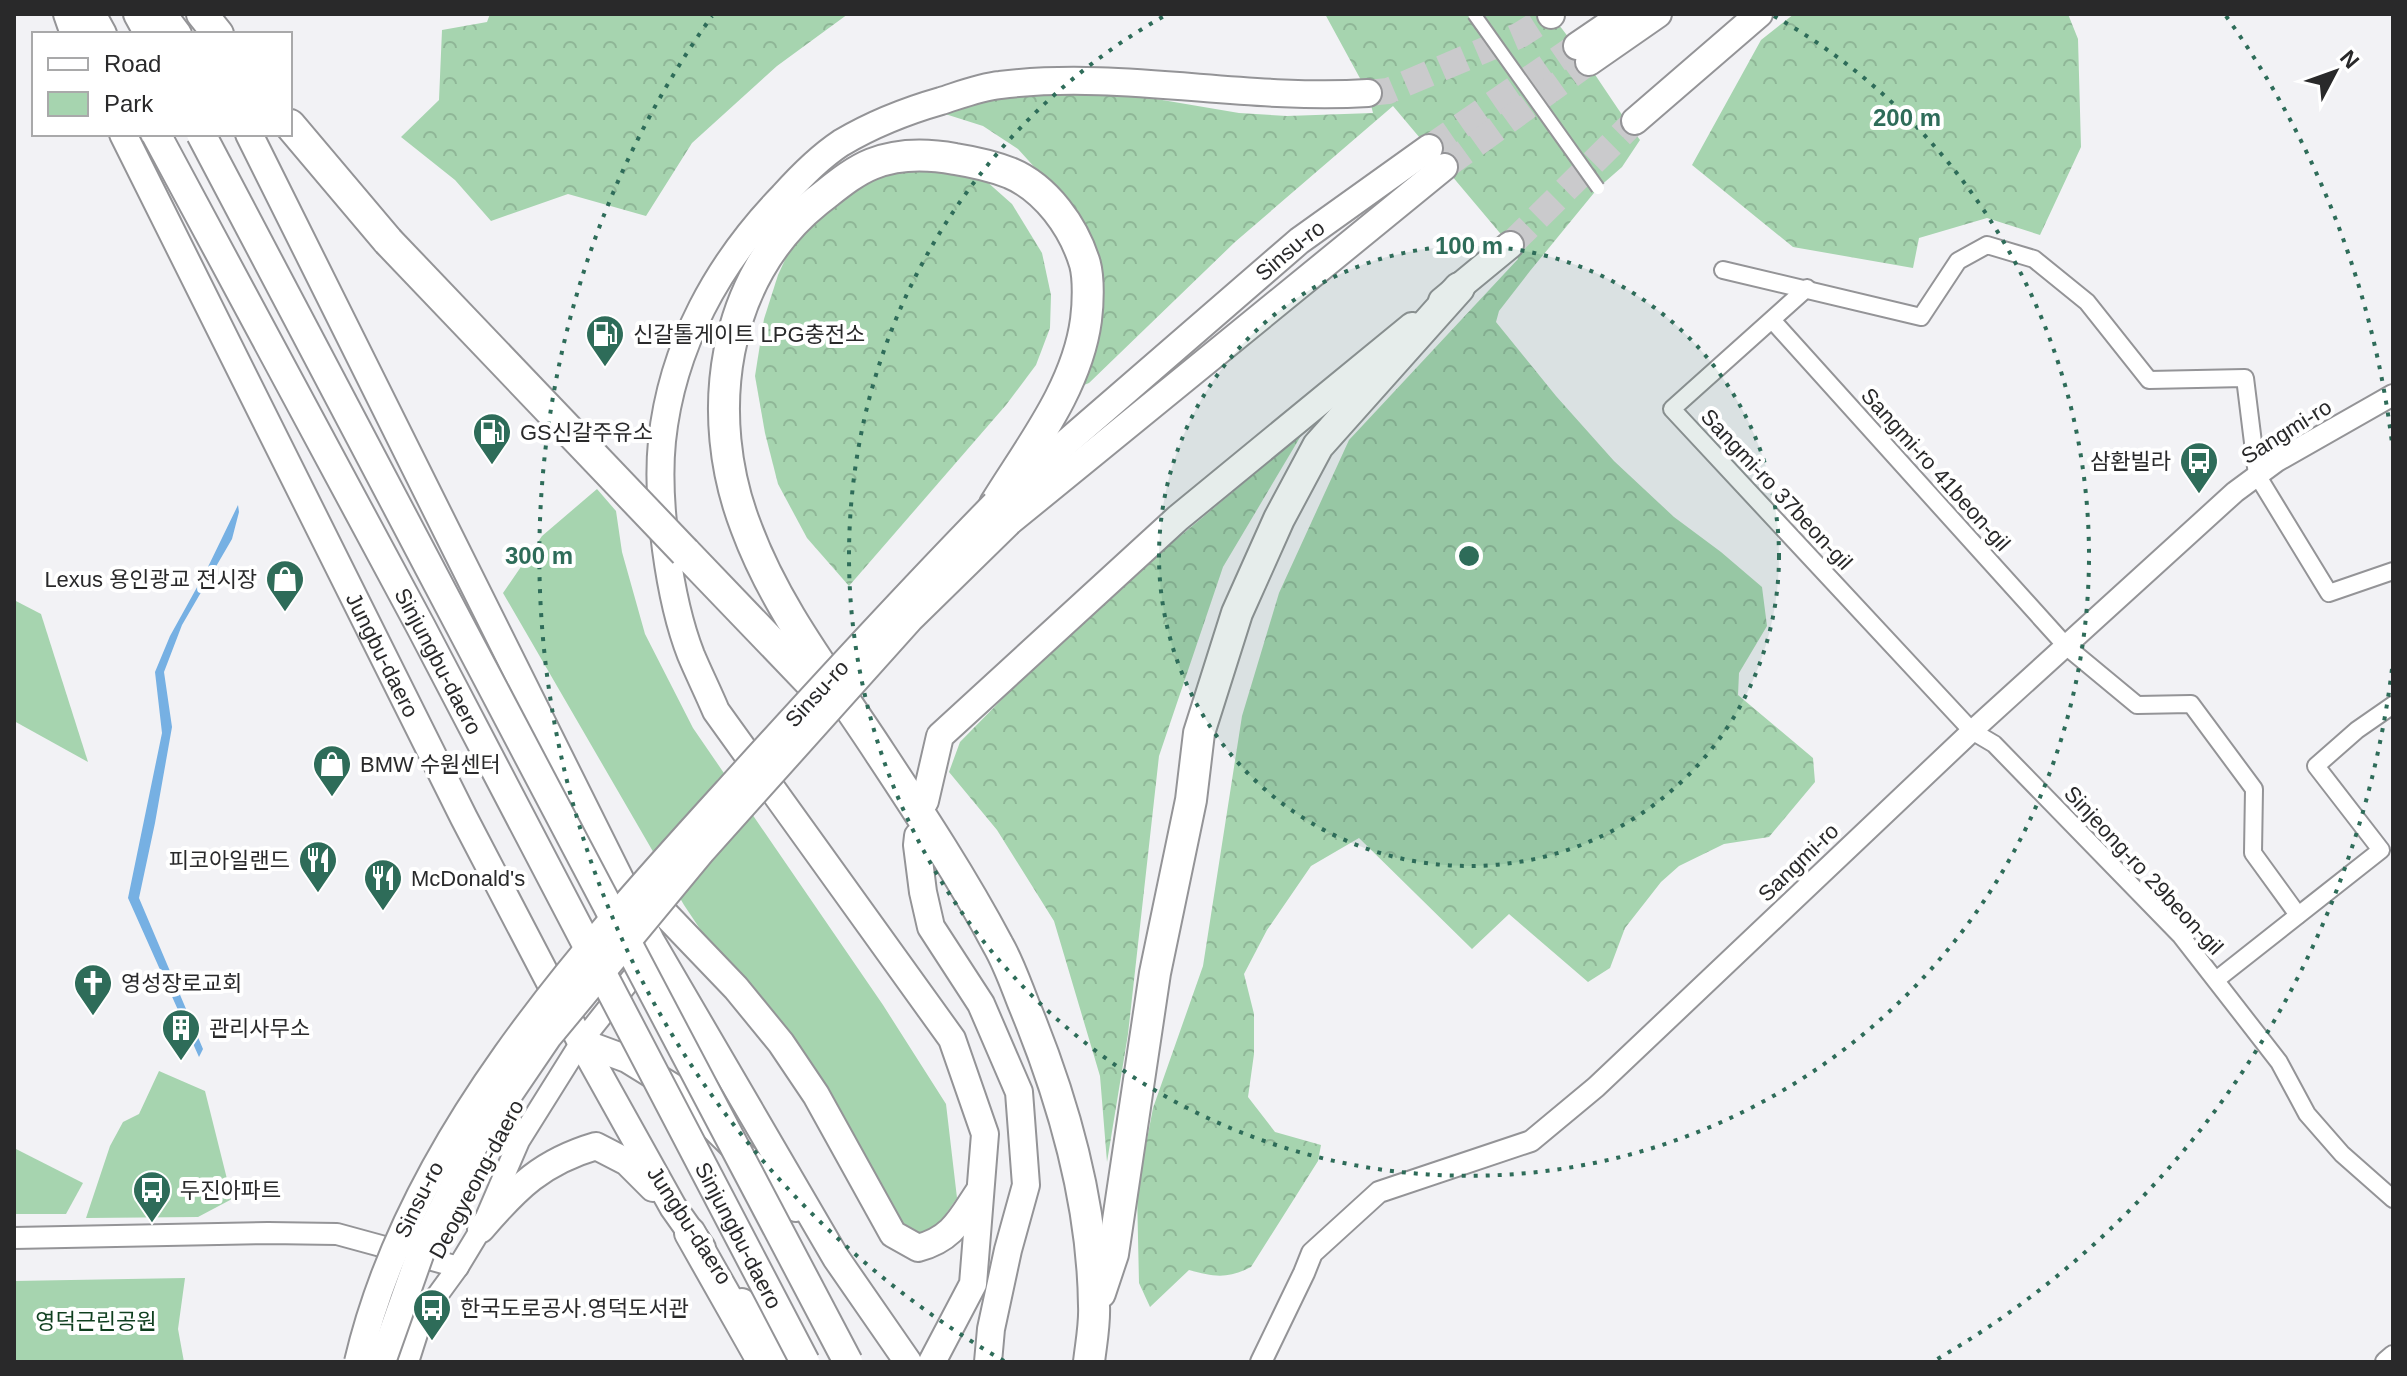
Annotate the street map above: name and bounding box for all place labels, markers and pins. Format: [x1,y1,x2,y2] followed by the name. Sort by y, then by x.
[584,313,626,368] fuel station icon: 신갈톨게이트 LPG충전소
[633,322,865,347] place label: 신갈톨게이트 LPG충전소
[471,411,513,466] fuel station icon: GS신갈주유소
[520,420,653,445] place label: GS신갈주유소
[2178,440,2220,495] bus stop icon: 삼환빌라
[2090,449,2171,474] place label: 삼환빌라
[1455,542,1483,570] centre of rings
[264,558,306,613] shop icon: Lexus 용인광교 전시장
[44,567,257,592] place label: Lexus 용인광교 전시장
[311,743,353,798] shop icon: BMW 수원센터
[360,752,501,777] place label: BMW 수원센터
[297,839,339,894] restaurant icon: 피코아일랜드
[169,848,290,873] place label: 피코아일랜드
[362,857,404,912] restaurant icon: McDonald's
[411,866,525,891] place label: McDonald's
[72,962,114,1017] church icon: 영성장로교회
[121,971,242,996] place label: 영성장로교회
[160,1007,202,1062] building icon: 관리사무소
[209,1016,310,1041] place label: 관리사무소
[131,1169,173,1224] bus stop icon: 두진아파트
[180,1178,281,1203] place label: 두진아파트
[411,1287,453,1342] bus stop icon: 한국도로공사.영덕도서관
[460,1296,689,1321] place label: 한국도로공사.영덕도서관

